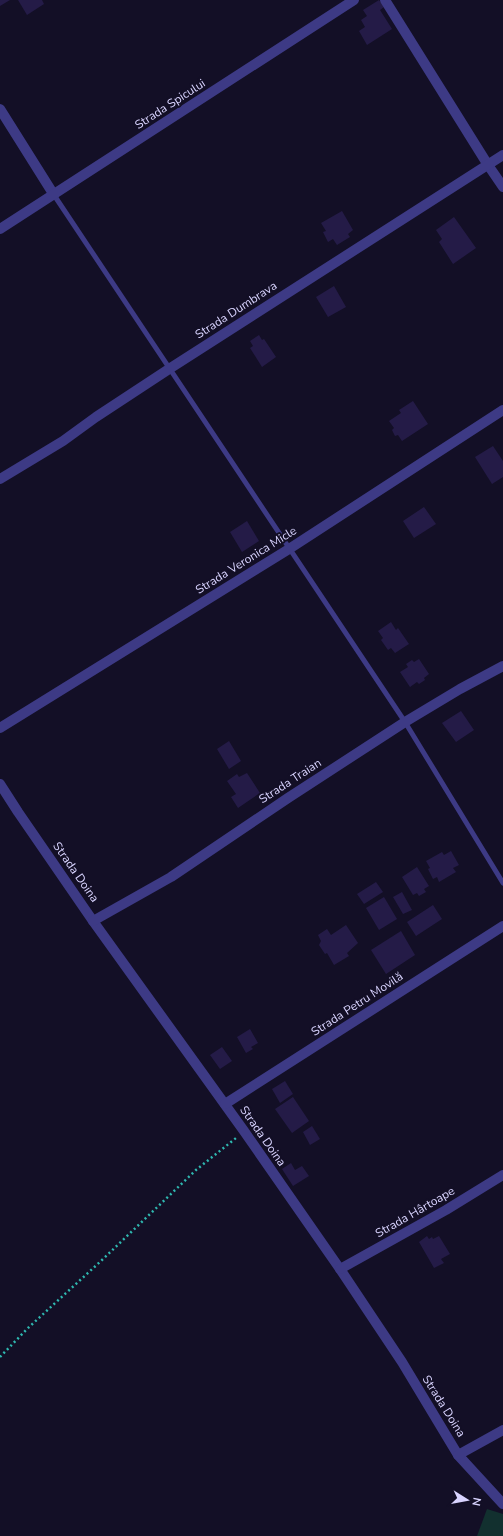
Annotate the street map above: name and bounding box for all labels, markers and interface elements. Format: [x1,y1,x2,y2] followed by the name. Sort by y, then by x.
[132,75,208,133] street label: Strada Spicului
[192,278,280,342] street label: Strada Dumbrava
[192,522,300,598] street label: Strada Veronica Micle
[256,755,324,807] street label: Strada Traian
[49,839,103,905] street label: Strada Doina
[308,968,406,1040] street label: Strada Petru Movilă
[236,1103,290,1169] street label: Strada Doina
[372,1183,458,1241] street label: Strada Hârtoape
[419,1372,469,1440] street label: Strada Doina
[447,1480,487,1520] north arrow
[468,1496,484,1507] text: N

